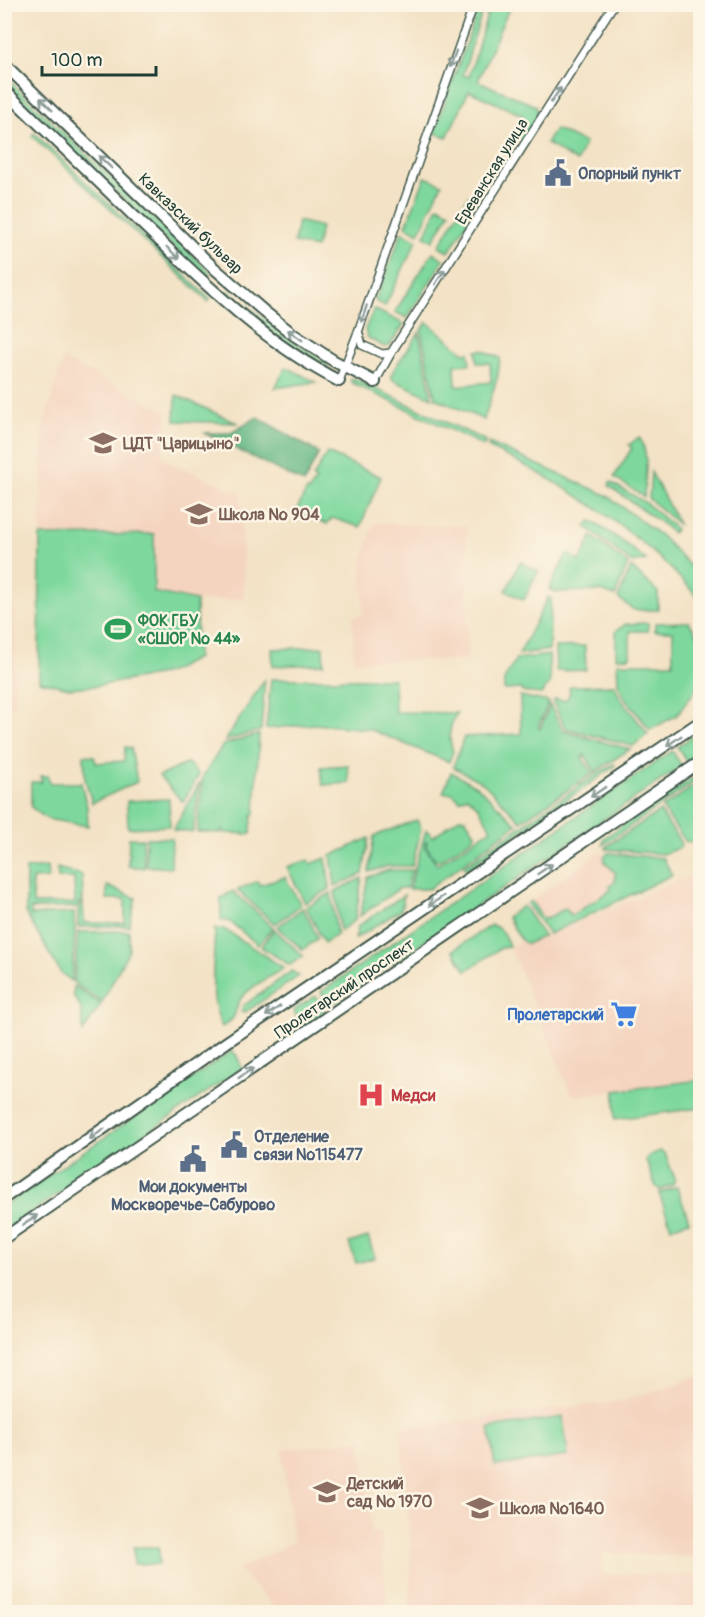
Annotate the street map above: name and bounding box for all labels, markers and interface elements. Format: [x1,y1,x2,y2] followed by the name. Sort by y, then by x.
[42,39,156,77] scale bar
[51,49,103,72] text: 100 m
[447,50,458,68] one-way arrow
[550,87,562,104] one-way arrow
[38,97,53,111] one-way arrow
[451,115,533,228] street label: Ереванская улица
[97,155,112,169] one-way arrow
[543,158,573,188] public building icon: Опорный пункт
[578,164,682,184] place label: Опорный пункт
[134,169,247,279] street label: Кавказский бульвар
[166,246,181,261] one-way arrow
[434,269,446,286] one-way arrow
[358,304,369,323] one-way arrow
[288,329,304,342] one-way arrow
[88,428,118,458] school or university icon: ЦДТ "Царицыно"
[123,434,240,454] place label: ЦДТ "Царицыно"
[184,499,214,529] school or university icon: Школа № 904
[218,505,320,525] place label: Школа № 904
[137,611,241,649] place label: ФОК ГБУ «СШОР № 44»
[103,614,133,644] sports icon: ФОК ГБУ «СШОР № 44»
[666,735,682,747] one-way arrow
[590,786,607,798] one-way arrow
[536,863,552,875] one-way arrow
[428,895,445,907] one-way arrow
[271,935,418,1043] street label: Пролетарский проспект
[609,999,639,1029] supermarket icon: Пролетарский
[266,1005,282,1017] one-way arrow
[508,1005,604,1025] place label: Пролетарский
[237,1067,254,1079] one-way arrow
[356,1080,386,1110] hospital icon: Медси
[391,1086,436,1106] place label: Медси
[253,1127,363,1165] place label: Отделение связи №115477
[90,1128,106,1140] one-way arrow
[219,1130,249,1160] public building icon: Отделение связи №115477
[178,1144,208,1174] public building icon: Мои документы Москворечье-Сабурово
[111,1177,275,1215] place label: Мои документы Москворечье-Сабурово
[21,1214,37,1226] one-way arrow
[346,1474,432,1512] place label: Детский сад № 1970
[312,1477,342,1507] school or university icon: Детский сад № 1970
[465,1493,495,1523] school or university icon: Школа №1640
[499,1499,605,1519] place label: Школа №1640

